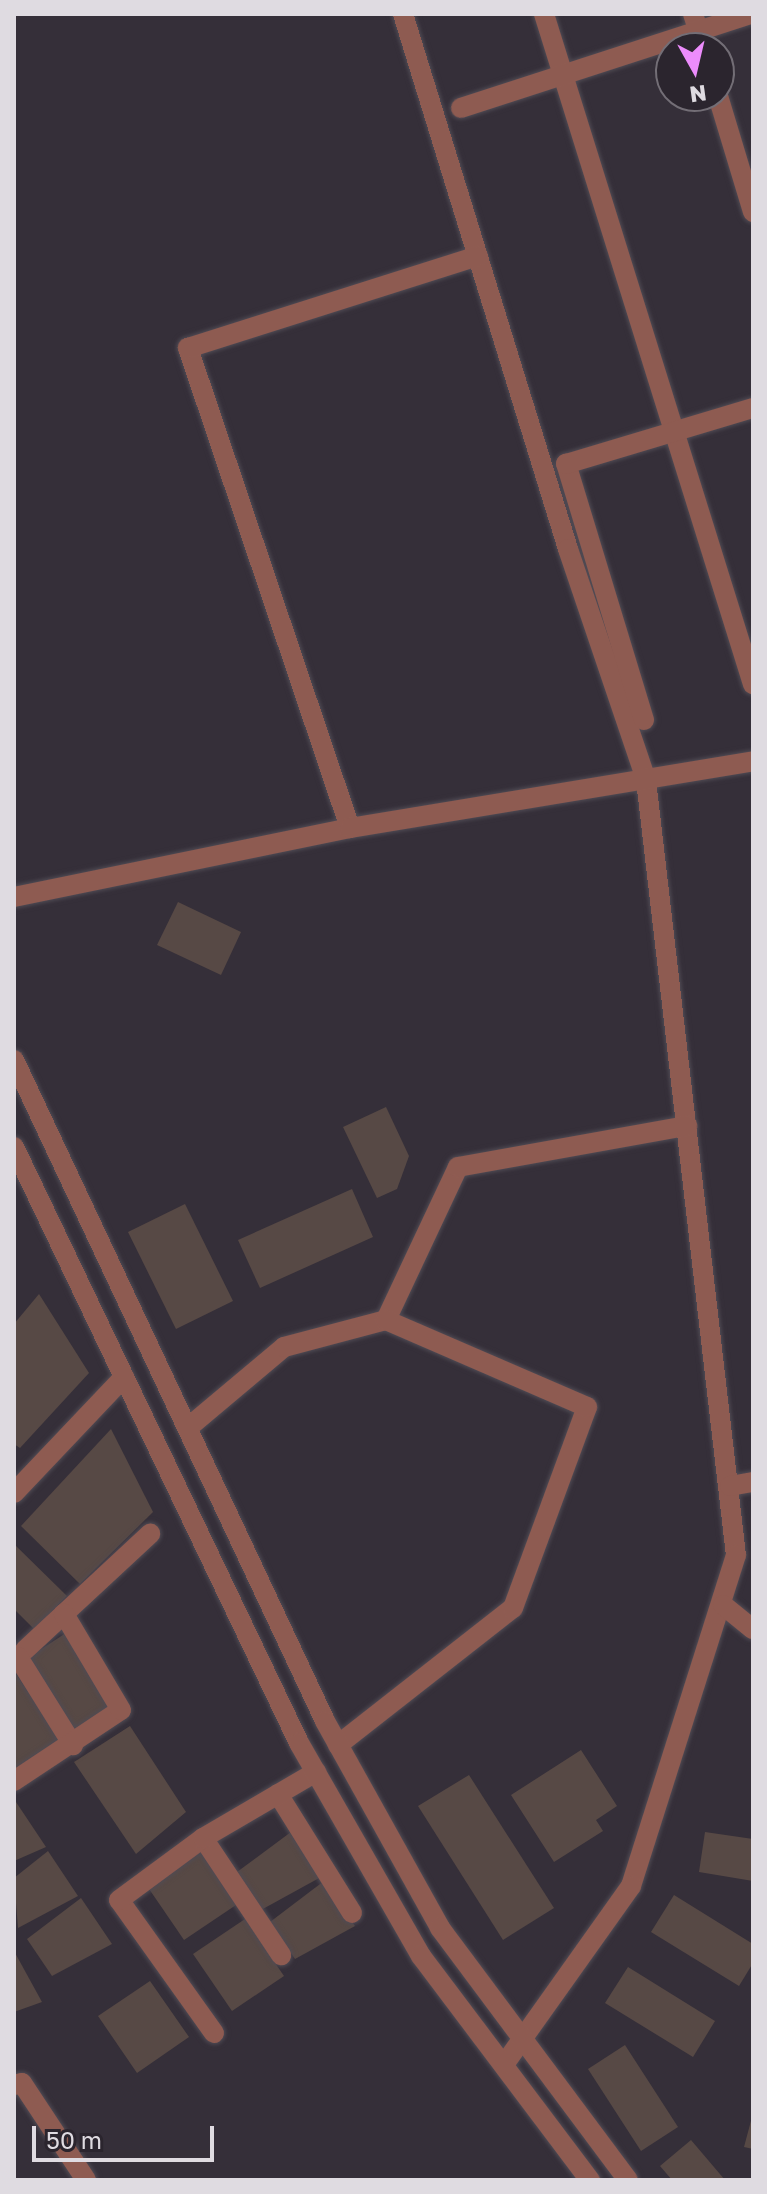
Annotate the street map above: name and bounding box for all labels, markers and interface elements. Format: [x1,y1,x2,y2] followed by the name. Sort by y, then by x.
[655,32,735,112] north arrow
[688,80,708,109] text: N
[36,2110,218,2160] scale bar
[46,2125,102,2154] text: 50 m

